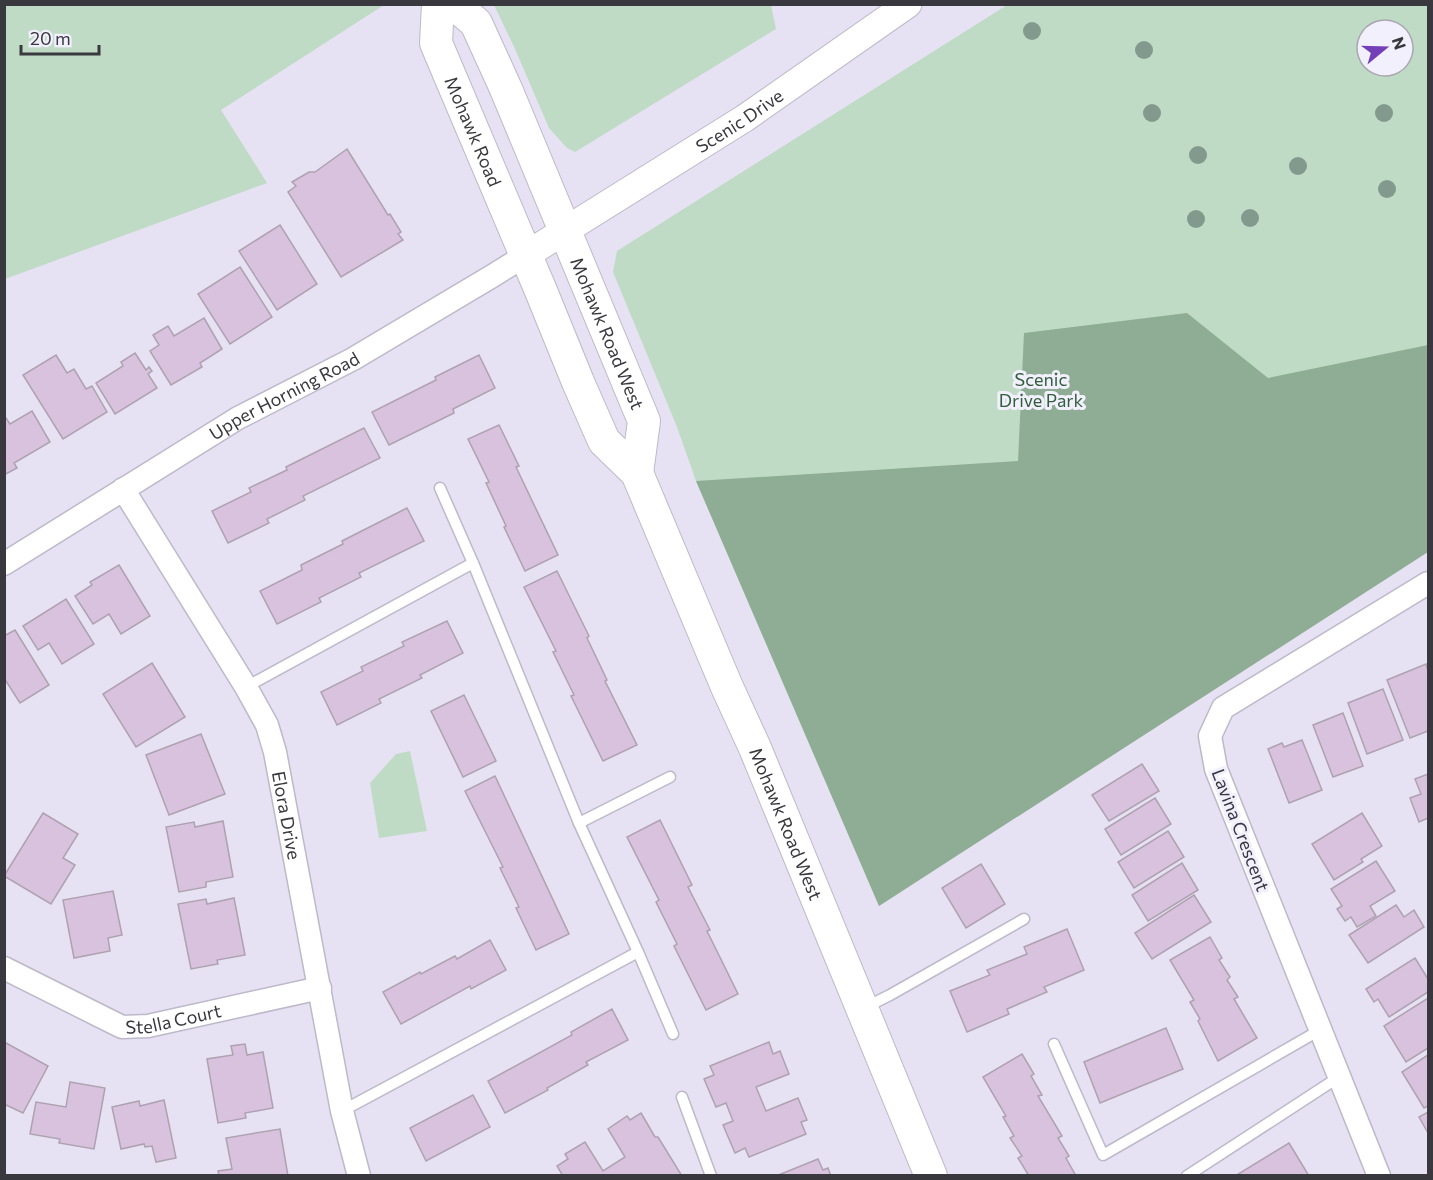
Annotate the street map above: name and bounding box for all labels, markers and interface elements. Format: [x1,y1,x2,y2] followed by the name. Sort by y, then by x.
[21,18,99,56] scale bar
[1355,18,1415,78] north arrow
[30,27,71,49] text: 20 m
[1389,34,1411,52] text: N
[440,73,506,190] street label: Mohawk Road
[691,84,787,157] street label: Scenic Drive
[566,254,649,413] street label: Mohawk Road West
[205,347,363,444] street label: Upper Horning Road
[999,368,1084,411] park label: Scenic Drive Park
[745,744,827,903] street label: Mohawk Road West
[1208,766,1274,894] street label: Lavina Crescent
[268,769,306,861] street label: Elora Drive
[125,999,223,1038] street label: Stella Court

